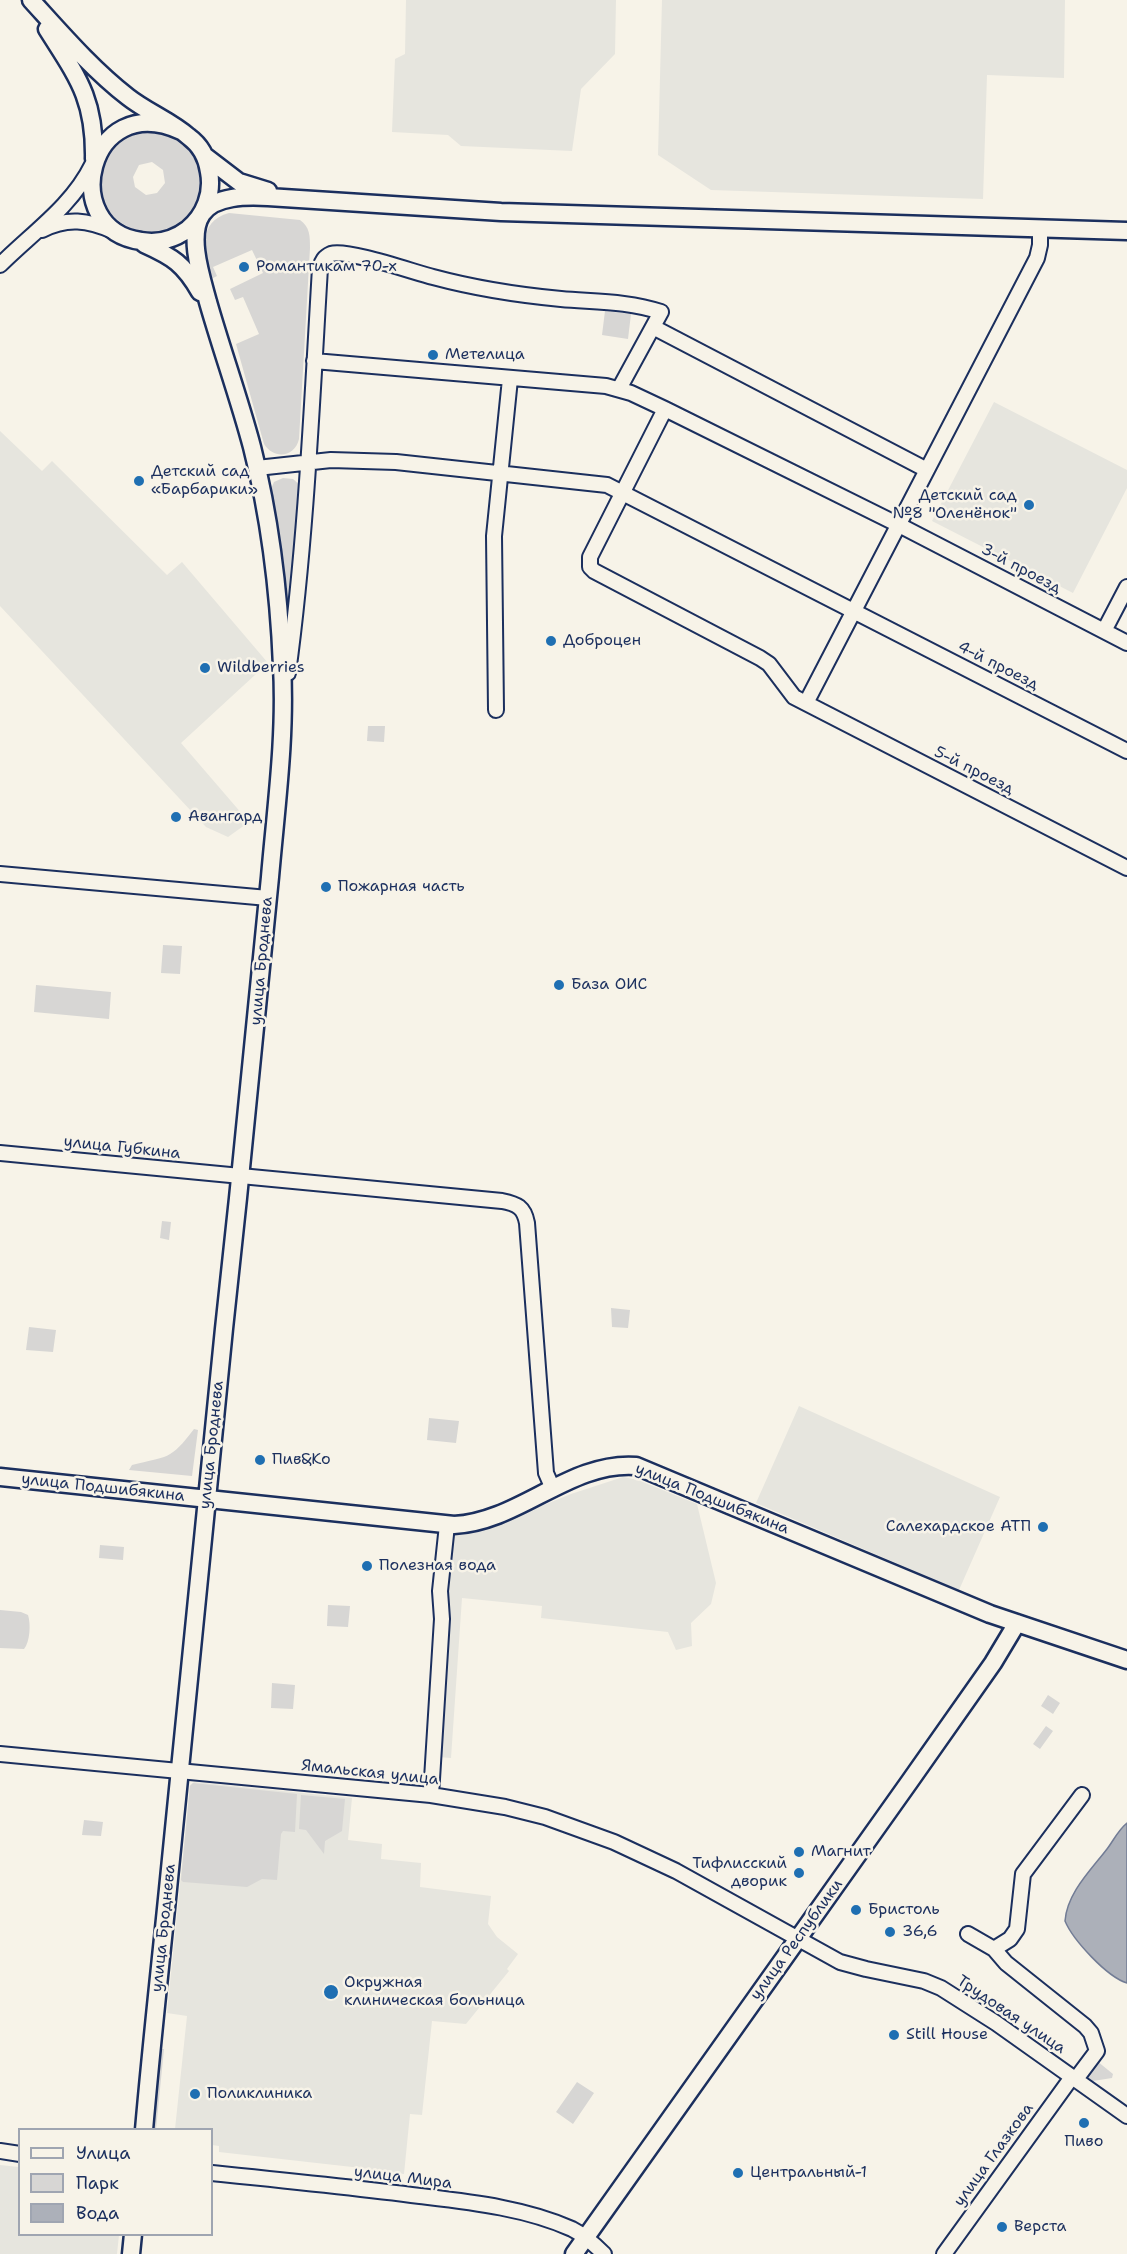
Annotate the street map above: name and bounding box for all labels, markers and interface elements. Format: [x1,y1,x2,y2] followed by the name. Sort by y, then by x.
[256,257,397,277] place label: Романтикам 70-х
[237,260,251,274] marker: Романтикам 70-х
[445,345,525,365] place label: Метелица
[426,348,440,362] marker: Метелица
[151,462,258,500] place label: Детский сад «Барбарики»
[132,474,146,488] marker: Детский сад «Барбарики»
[893,486,1017,524] place label: Детский сад №8 "Оленёнок"
[1022,498,1036,512] marker: Детский сад №8 "Оленёнок"
[978,540,1064,598] street label: 3-й проезд
[563,631,641,651] place label: Доброцен
[544,634,558,648] marker: Доброцен
[954,637,1042,695] street label: 4-й проезд
[217,658,305,678] place label: Wildberries
[198,661,212,675] marker: Wildberries
[931,743,1017,799] street label: 5-й проезд
[188,807,262,827] place label: Авангард
[169,810,183,824] marker: Авангард
[338,877,465,897] place label: Пожарная часть
[319,880,333,894] marker: Пожарная часть
[247,896,277,1026] street label: улица Броднева
[571,975,647,995] place label: База ОИС
[552,978,566,992] marker: База ОИС
[63,1132,181,1164] street label: улица Губкина
[196,1380,228,1510] street label: улица Броднева
[272,1450,331,1470] place label: Пив&Ко
[253,1453,267,1467] marker: Пив&Ко
[632,1459,792,1539] street label: улица Подшибякина
[20,1470,186,1506] street label: улица Подшибякина
[886,1517,1031,1537] place label: Салехардское АТП
[1036,1520,1050,1534] marker: Салехардское АТП
[379,1556,496,1576] place label: Полезная вода
[360,1559,374,1573] marker: Полезная вода
[300,1756,440,1790] street label: Ямальская улица
[811,1842,871,1862] place label: Магнит
[792,1845,806,1859] marker: Магнит
[692,1854,787,1892] place label: Тифлисский дворик
[148,1863,180,1993] street label: улица Броднева
[792,1866,806,1880] marker: Тифлисский дворик
[747,1876,847,2004] street label: улица Республики
[868,1900,940,1920] place label: Бристоль
[849,1903,863,1917] marker: Бристоль
[902,1922,938,1942] place label: 36,6
[883,1925,897,1939] marker: 36,6
[953,1972,1069,2058] street label: Трудовая улица
[344,1973,525,2011] place label: Окружная клиническая больница
[322,1983,340,2001] marker: Окружная клиническая больница
[906,2025,988,2045] place label: Still House
[887,2028,901,2042] marker: Still House
[207,2084,312,2104] place label: Поликлиника
[188,2087,202,2101] marker: Поликлиника
[950,2100,1038,2210] street label: улица Глазкова
[1077,2116,1091,2130] marker: Пиво
[18,2128,213,2236] legend
[1064,2132,1104,2152] place label: Пиво
[76,2141,130,2165] text: Улица
[353,2162,453,2194] street label: улица Мира
[750,2163,867,2183] place label: Центральный-1
[731,2166,745,2180] marker: Центральный-1
[76,2171,119,2195] text: Парк
[76,2201,119,2225] text: Вода
[1014,2217,1066,2237] place label: Верста
[995,2220,1009,2234] marker: Верста

